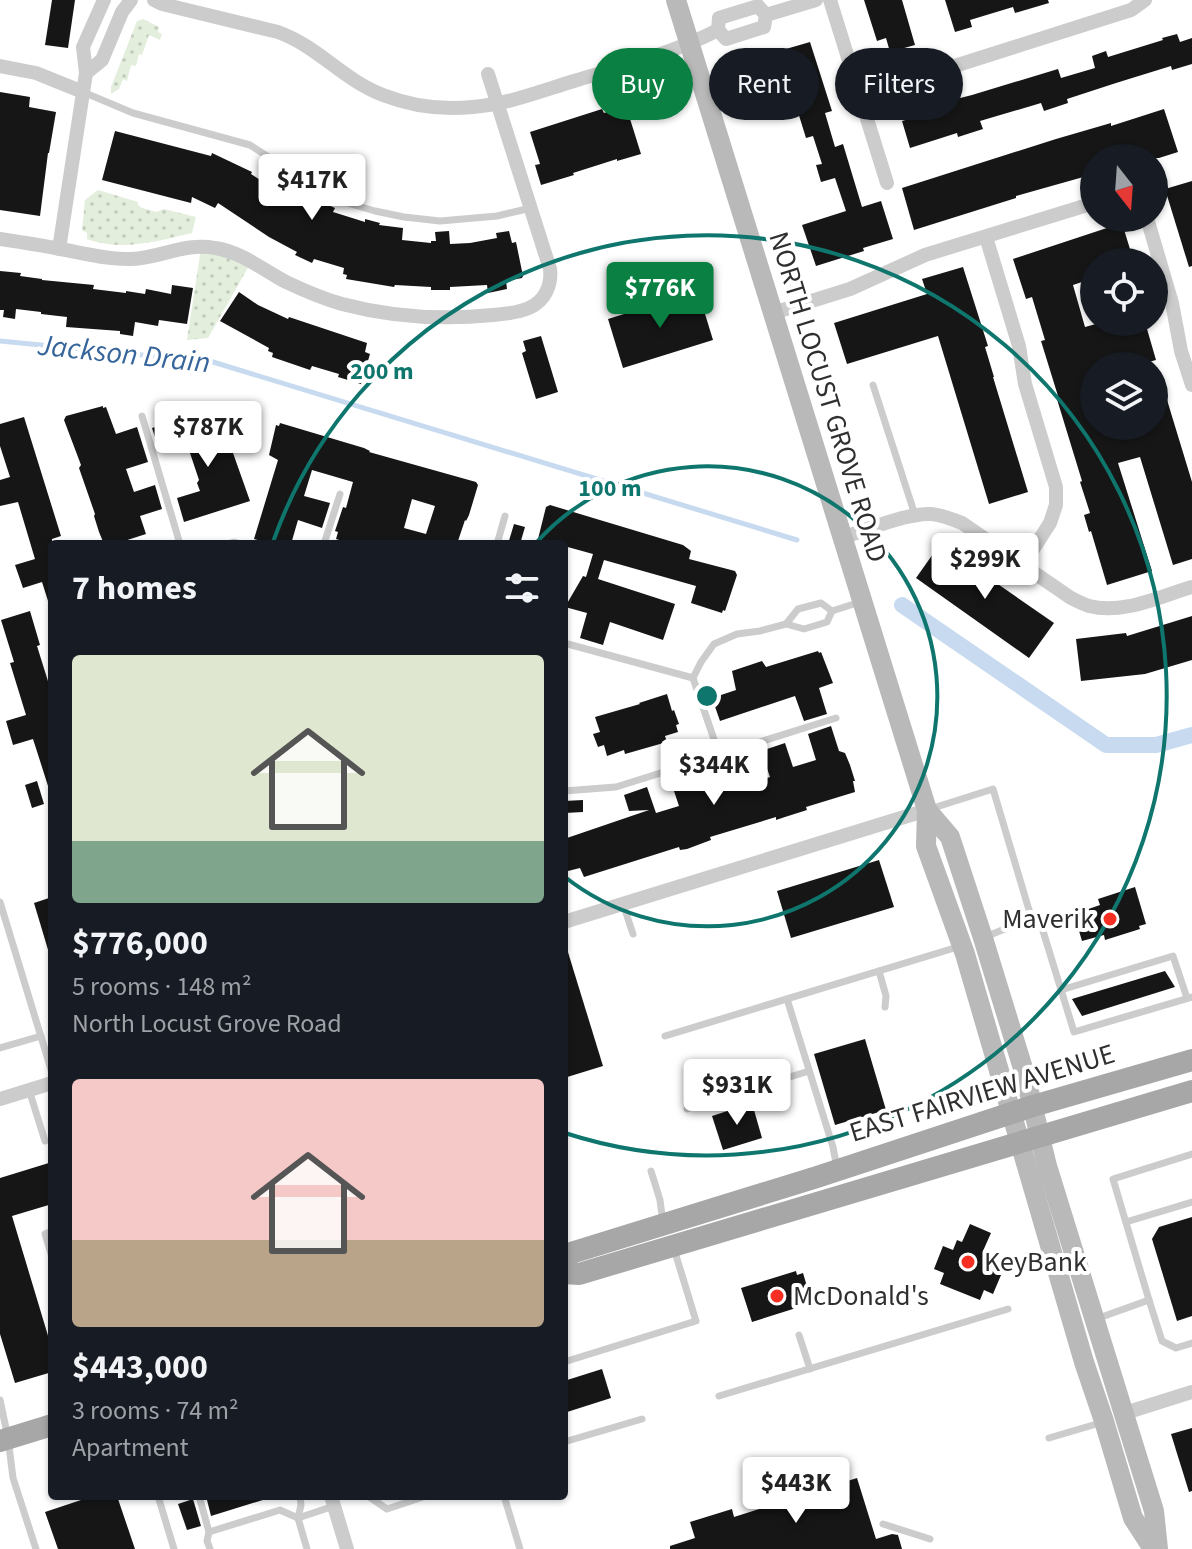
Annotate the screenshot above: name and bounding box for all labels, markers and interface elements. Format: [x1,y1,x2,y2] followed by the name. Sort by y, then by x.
[592,48,693,120] chip: Buy
[709,48,819,120] chip: Rent
[835,48,963,120] chip: Filters
[1080,144,1168,232] north arrow
[1080,144,1168,440] map controls
[256,154,368,222] pin: $417K
[277,161,347,198] text: $417K
[759,227,897,567] street label: NORTH LOCUST GROVE ROAD
[1080,248,1168,336] button: locate
[604,262,716,330] pin: $776K
[625,269,695,306] text: $776K
[35,323,212,384] water label: Jackson Drain
[1080,352,1168,440] button: layers
[350,354,414,389] text: 200 m
[152,401,264,469] pin: $787K
[173,408,243,445] text: $787K
[578,471,642,506] text: 100 m
[929,533,1041,601] pin: $299K
[950,540,1020,577] text: $299K
[72,564,197,613] text: 7 homes
[500,566,544,610] icon: filters
[693,682,721,710] centre of rings
[236,707,380,851] icon: home
[658,739,770,807] pin: $344K
[679,746,749,783] text: $344K
[1002,899,1094,939] place label: Maverik
[1101,910,1119,928] marker: Maverik
[72,919,208,968] text: $776,000
[72,968,251,1005] text: 5 rooms · 148 m²
[72,1005,342,1042] text: North Locust Grove Road
[844,1034,1120,1152] street label: EAST FAIRVIEW AVENUE
[681,1059,793,1127] pin: $931K
[702,1066,772,1103] text: $931K
[236,1131,380,1275] icon: home
[984,1242,1087,1282] place label: KeyBank
[959,1253,977,1271] marker: KeyBank
[793,1276,929,1316] place label: McDonald's
[768,1287,786,1305] marker: McDonald's
[72,1343,208,1392] text: $443,000
[72,1392,239,1429] text: 3 rooms · 74 m²
[72,1429,189,1466] text: Apartment
[740,1457,852,1525] pin: $443K
[761,1464,831,1501] text: $443K

